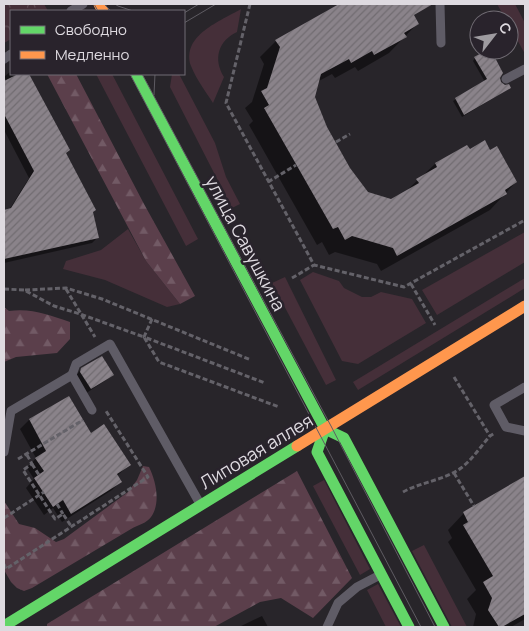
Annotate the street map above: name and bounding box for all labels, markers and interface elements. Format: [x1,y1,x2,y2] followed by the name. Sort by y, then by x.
[10,10,185,75] legend
[469,10,519,60] north arrow
[55,19,127,40] text: Свободно
[495,19,516,37] text: С
[55,44,129,65] text: Медленно
[200,171,292,315] street label: улица Савушкина
[195,408,317,494] street label: Липовая аллея

